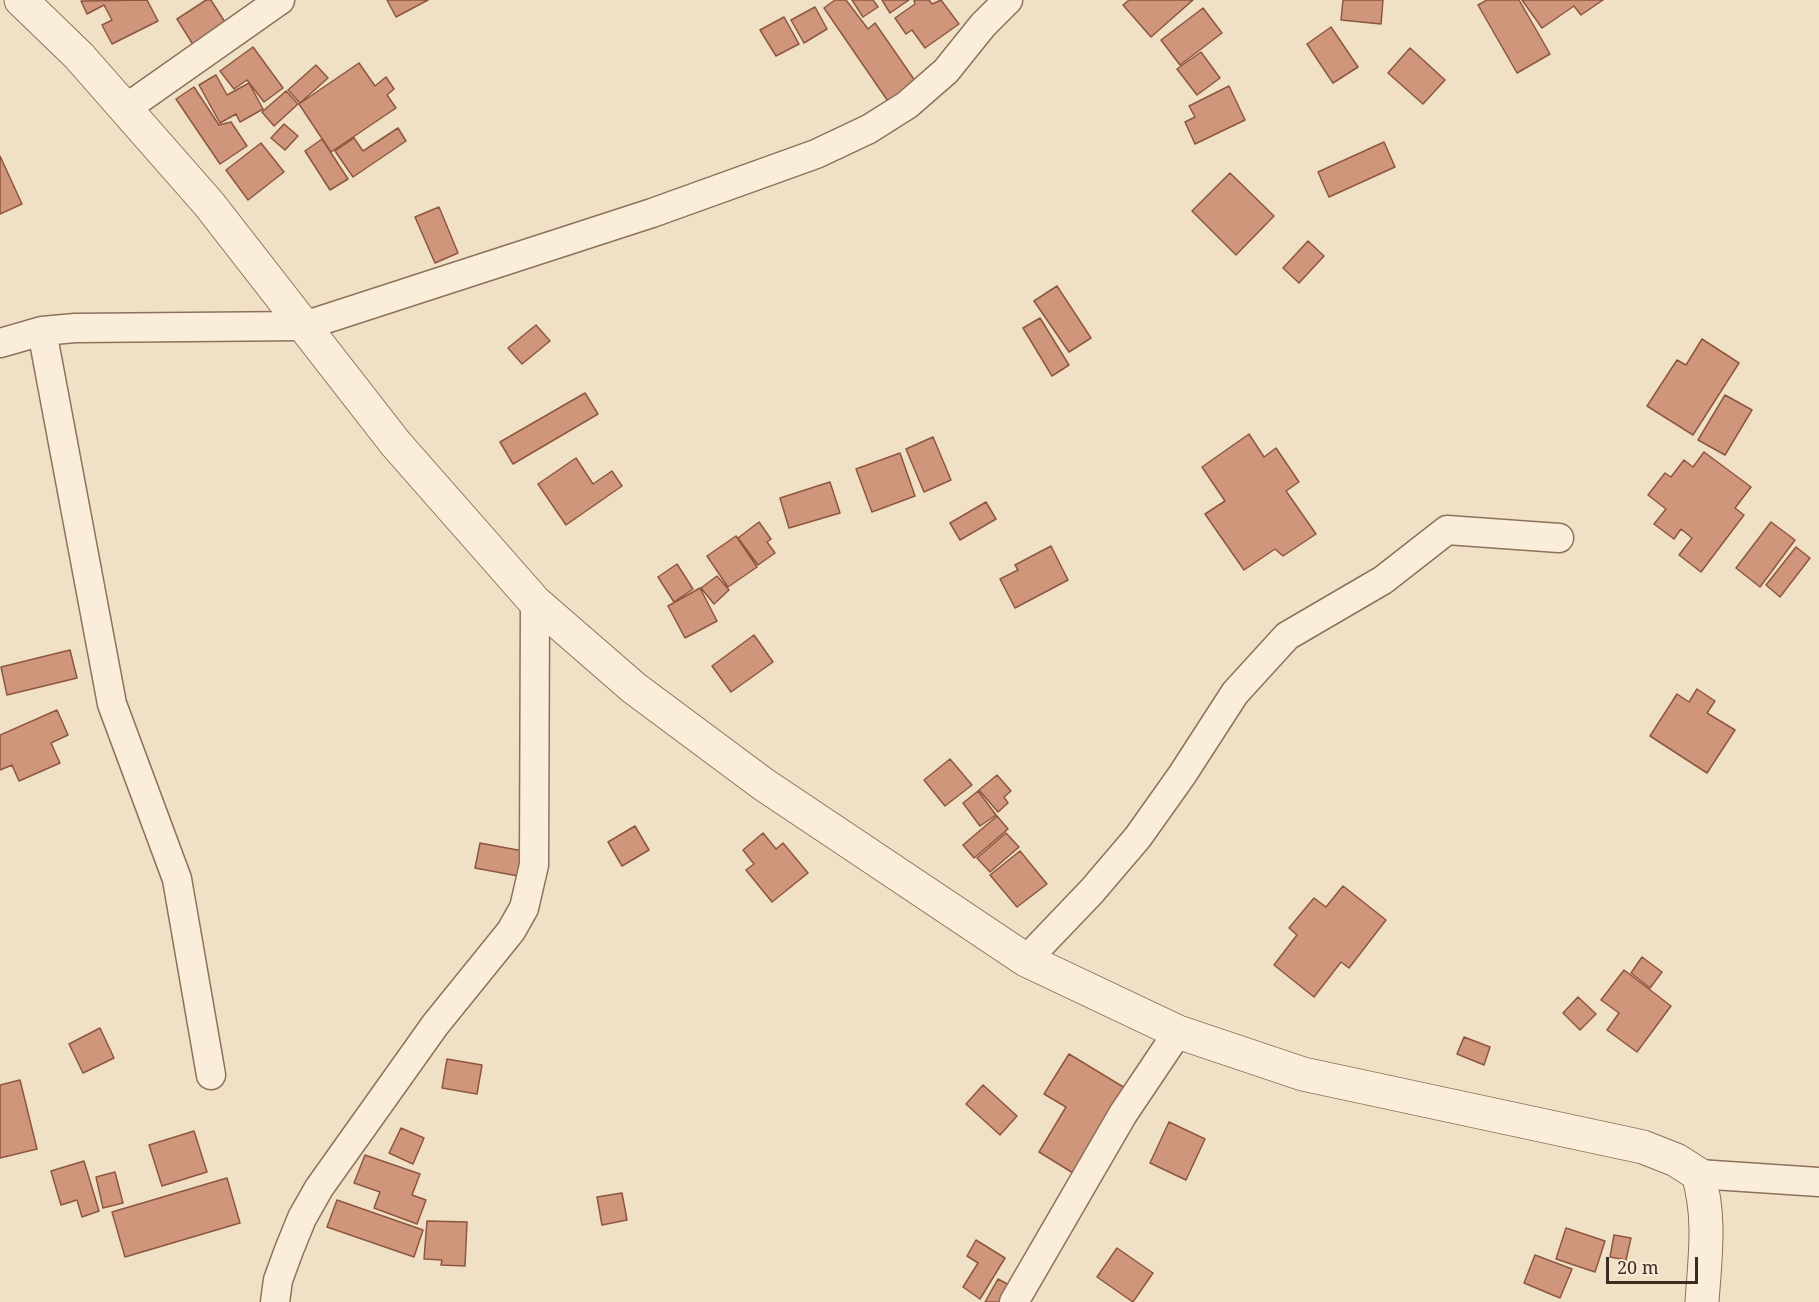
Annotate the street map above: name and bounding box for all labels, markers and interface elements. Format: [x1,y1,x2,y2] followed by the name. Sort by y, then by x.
[1609,1245,1700,1283] scale bar
[1617,1255,1659,1279] text: 20 m

